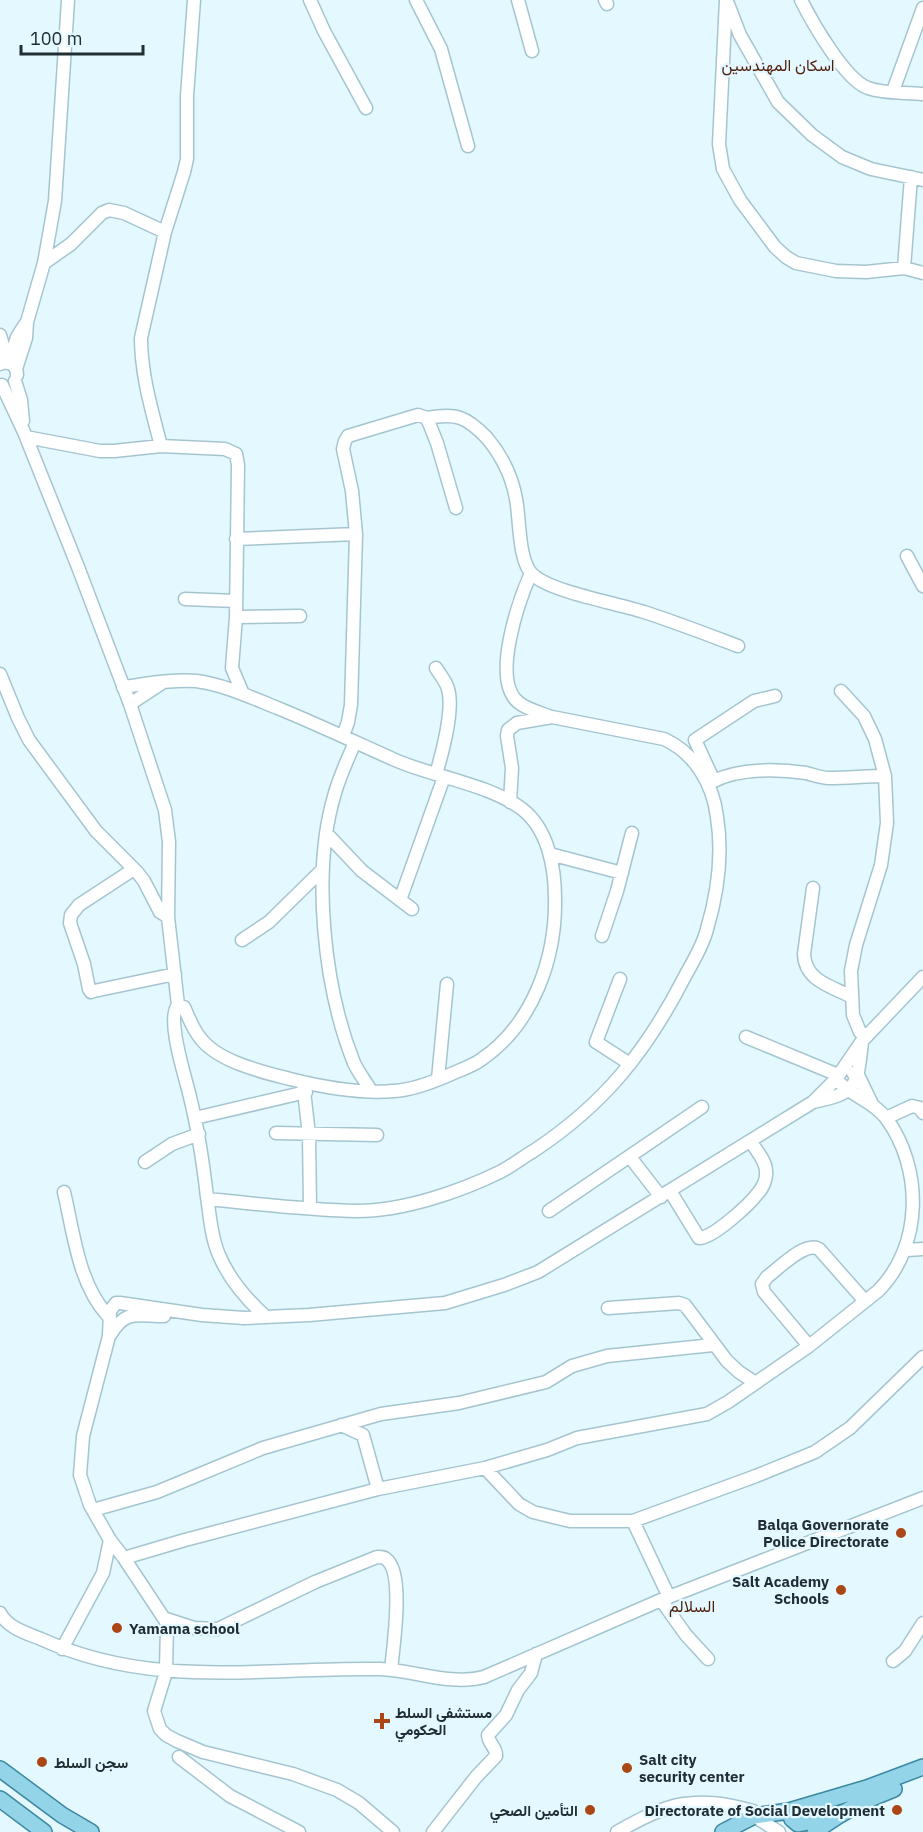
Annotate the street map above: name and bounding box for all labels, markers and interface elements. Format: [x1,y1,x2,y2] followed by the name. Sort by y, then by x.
[21,18,142,56] scale bar
[30,27,82,50] text: 100 m
[721,55,835,76] district label: اسكان المهندسين
[757,1515,889,1551] place label: Balqa Governorate Police Directorate
[894,1526,908,1540] marker: Balqa Governorate Police Directorate
[732,1572,829,1608] place label: Salt Academy Schools
[834,1583,848,1597] marker: Salt Academy Schools
[669,1596,715,1617] district label: السلالم
[129,1619,240,1638] place label: Yamama school
[110,1621,124,1635] marker: Yamama school
[395,1703,492,1743] place label: مستشفى السلط الحكومي
[373,1712,391,1730] marker: مستشفى السلط الحكومي
[639,1750,745,1786] place label: Salt city security center
[54,1753,128,1772] place label: سجن السلط
[35,1755,49,1769] marker: سجن السلط
[620,1761,634,1775] marker: Salt city security center
[490,1801,578,1824] place label: التأمين الصحي
[644,1801,885,1820] place label: Directorate of Social Development
[583,1803,597,1817] marker: التأمين الصحي
[890,1803,904,1817] marker: Directorate of Social Development

